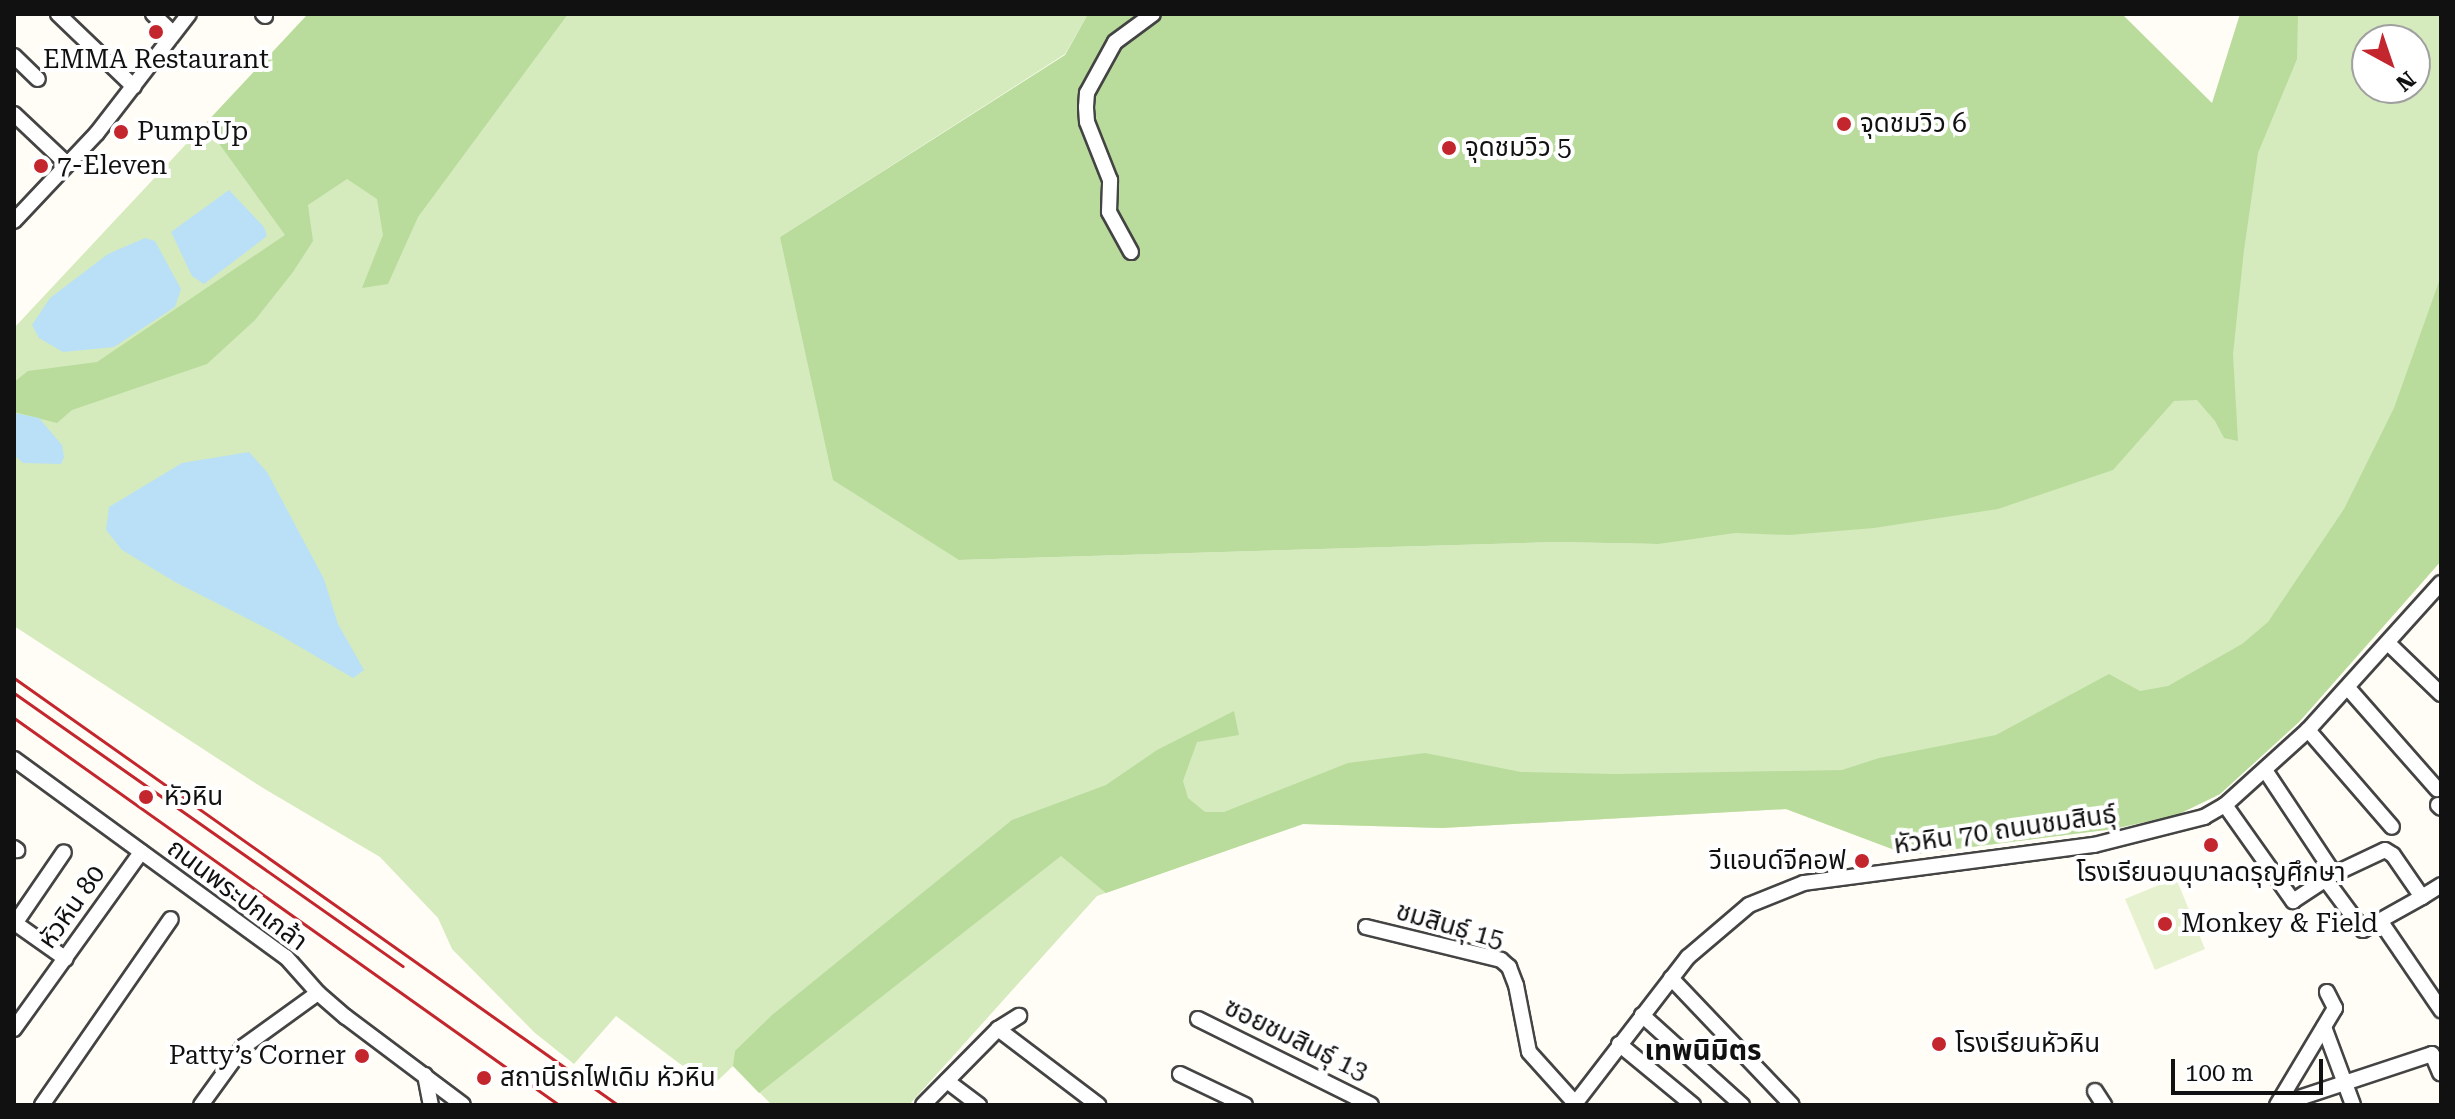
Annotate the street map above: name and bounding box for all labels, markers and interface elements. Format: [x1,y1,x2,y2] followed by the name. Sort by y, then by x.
[147,23,165,41] marker: EMMA Restaurant
[2351,24,2431,104] north arrow
[43,44,269,76] place label: EMMA Restaurant
[2391,66,2420,96] text: N
[1860,108,1967,140] place label: จุดชมวิว 6
[1835,115,1853,133] marker: จุดชมวิว 6
[137,116,248,148] place label: PumpUp
[112,123,130,141] marker: PumpUp
[1465,132,1572,164] place label: จุดชมวิว 5
[1440,139,1458,157] marker: จุดชมวิว 5
[57,150,167,182] place label: 7-Eleven
[32,157,50,175] marker: 7-Eleven
[164,781,223,813] place label: หัวหิน
[135,786,157,808] marker: หัวหิน
[1892,799,2118,861] street label: หัวหิน 70 ถนนชมสินธุ์
[161,832,313,958] street label: ถนนพระปกเกล้า
[2202,836,2220,854] marker: โรงเรียนอนุบาลดรุญศึกษา
[1709,845,1846,877] place label: วีแอนด์จีคอฟ
[1853,852,1871,870] marker: วีแอนด์จีคอฟ
[2076,857,2346,889] place label: โรงเรียนอนุบาลดรุญศึกษา
[32,859,112,955] street label: หัวหิน 80
[1392,896,1508,956] street label: ชมสินธุ์ 15
[2181,908,2378,940] place label: Monkey & Field
[2156,915,2174,933] marker: Monkey & Field
[1219,992,1373,1088] street label: ซอยชมสินธุ์ 13
[1955,1028,2100,1060] place label: โรงเรียนหัวหิน
[1645,1034,1761,1068] district label: เทพนิมิตร
[1930,1035,1948,1053] marker: โรงเรียนหัวหิน
[169,1040,346,1072] place label: Patty’s Corner
[2175,1043,2327,1093] scale bar
[353,1047,371,1065] marker: Patty’s Corner
[2185,1059,2253,1087] text: 100 m
[500,1062,716,1094] place label: สถานีรถไฟเดิม หัวหิน
[475,1069,493,1087] marker: สถานีรถไฟเดิม หัวหิน

